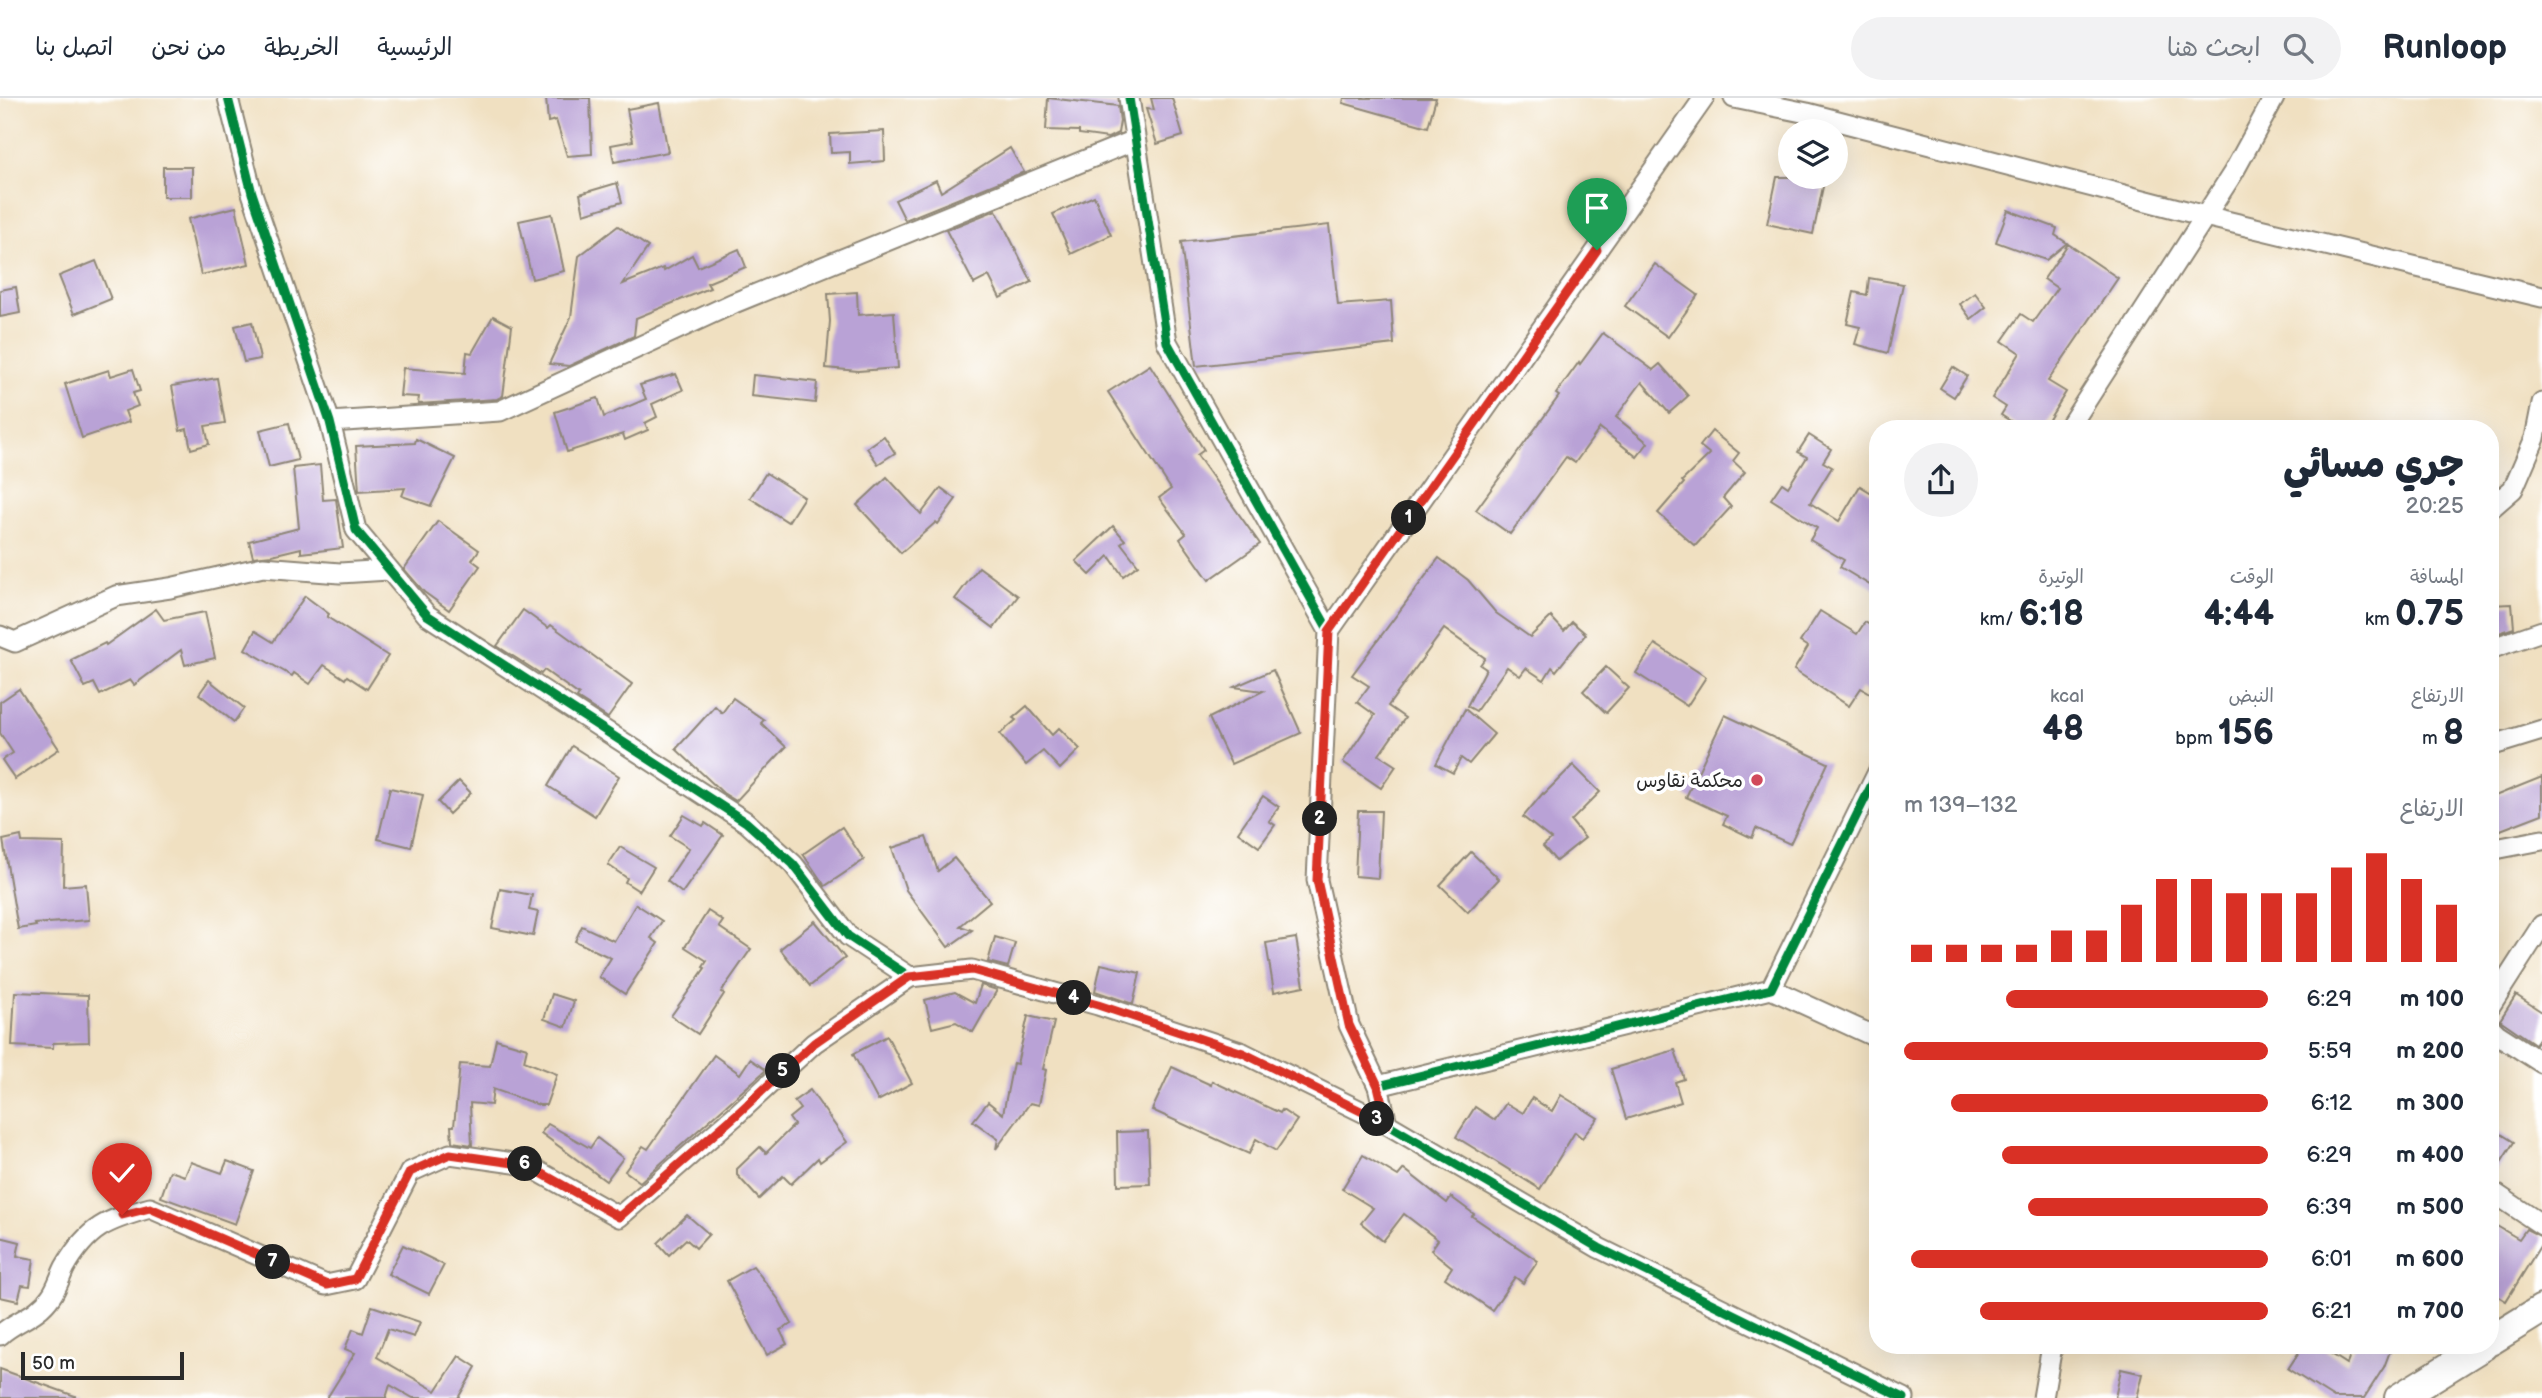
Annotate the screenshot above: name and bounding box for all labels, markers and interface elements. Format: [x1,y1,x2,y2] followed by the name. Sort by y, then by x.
[1851,17,2341,80] search box
[2383,28,2507,68] text: Runloop
[2279,29,2317,67] icon: search
[35,33,113,62] text: اتصل بنا
[151,33,226,62] text: من نحن
[264,33,339,62] text: الخريطة
[377,33,453,62] text: الرئيسية
[2167,33,2261,64] text: ابحث هنا
[1778,119,1848,189] map controls
[1778,119,1848,189] button: layers
[1567,178,1627,250] pin
[1578,189,1616,227] icon: arrive
[1904,443,1978,517] button: share
[2283,443,2464,488] text: جري مسائي
[2406,492,2464,520] text: 20:25
[1392,500,1426,536] pin: 1
[1405,506,1413,529] text: 1
[2038,566,2084,589] text: الوتيرة
[2230,566,2274,589] text: الوقت
[2410,566,2464,589] text: المسافة
[2019,593,2084,636] text: 6:18
[2204,593,2274,636] text: 4:44
[2395,593,2464,636] text: 0.75
[1980,608,2019,631] text: /km
[2365,608,2395,631] text: km
[2050,685,2084,708] text: kcal
[2229,685,2274,708] text: النبض
[2411,685,2464,708] text: الارتفاع
[2042,708,2084,751] text: 48
[2218,712,2274,755] text: 156
[2443,712,2464,755] text: 8
[2175,727,2218,750] text: bpm
[2422,727,2443,750] text: m
[1636,770,1743,793] place label: محكمة نقاوس
[1749,772,1765,788] marker: محكمة نقاوس
[1904,791,2017,819] text: 132–139 m
[2400,795,2464,823] text: الارتفاع
[1302,802,1338,836] pin: 2
[1314,807,1325,830] text: 2
[1056,981,1092,1016] pin: 4
[2306,985,2352,1013] text: 6:29
[2400,985,2464,1013] text: 100 m
[1068,986,1079,1009] text: 4
[2308,1037,2352,1065] text: 5:59
[2396,1037,2464,1065] text: 200 m
[766,1054,800,1088] pin: 5
[777,1059,788,1082] text: 5
[2311,1089,2352,1117] text: 6:12
[2396,1089,2464,1117] text: 300 m
[1360,1102,1394,1136] pin: 3
[1371,1107,1382,1130] text: 3
[2306,1141,2352,1169] text: 6:29
[2396,1141,2464,1169] text: 400 m
[92,1143,152,1215] pin
[508,1146,542,1182] pin: 6
[519,1152,530,1175] text: 6
[103,1154,141,1192] icon: check
[2306,1193,2352,1221] text: 6:39
[2396,1193,2464,1221] text: 500 m
[256,1244,290,1280] pin: 7
[2311,1245,2352,1273] text: 6:01
[2396,1245,2464,1273] text: 600 m
[267,1250,278,1273] text: 7
[2311,1297,2352,1325] text: 6:21
[2397,1297,2464,1325] text: 700 m
[21,1349,184,1381] scale bar
[32,1352,75,1375] text: 50 m

